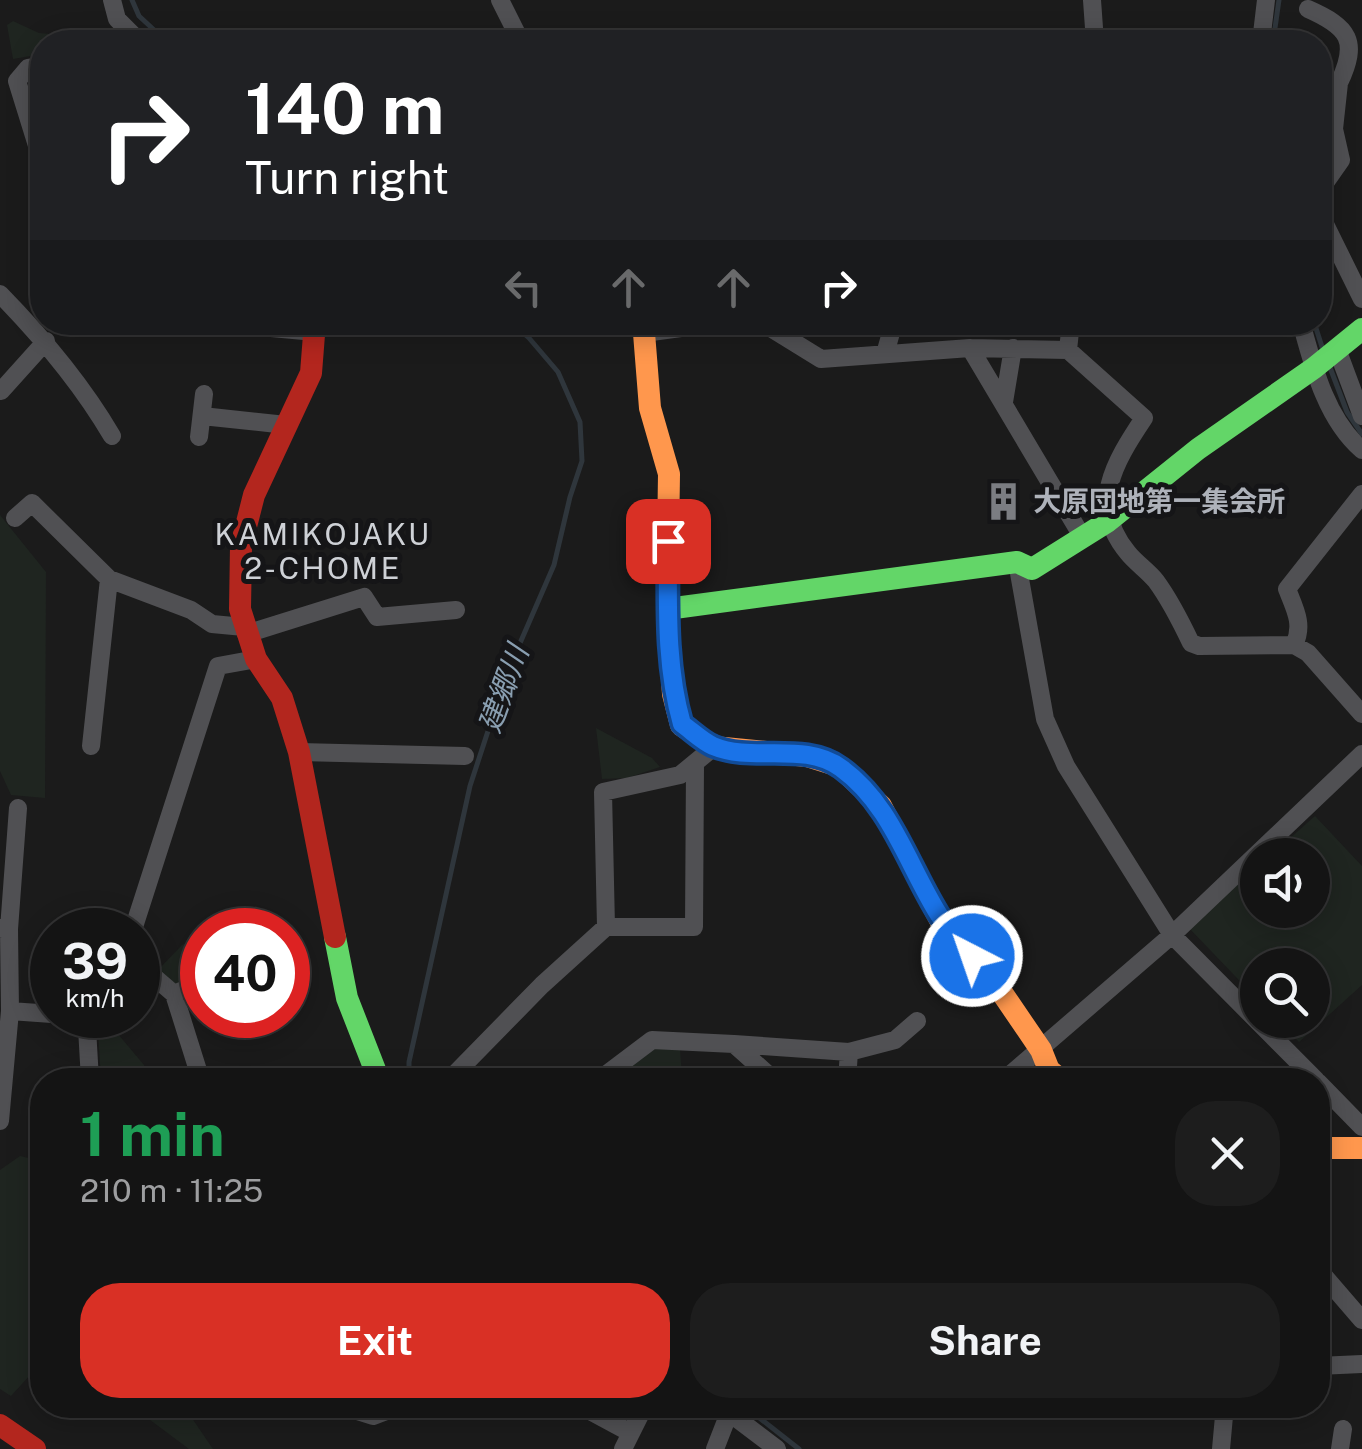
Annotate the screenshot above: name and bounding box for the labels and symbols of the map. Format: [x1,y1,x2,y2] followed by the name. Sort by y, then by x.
[982,480,1024,522] building icon: 大原団地第一集会所
[1033,484,1285,517] place label: 大原団地第一集会所
[626,499,711,584] pin
[214,516,432,586] district label: KAMIKOJAKU 2-CHOME
[471,637,536,737] water label: 建郷川
[920,904,1024,1008] position arrow
[180,908,310,1038] speed limit sign: 40

